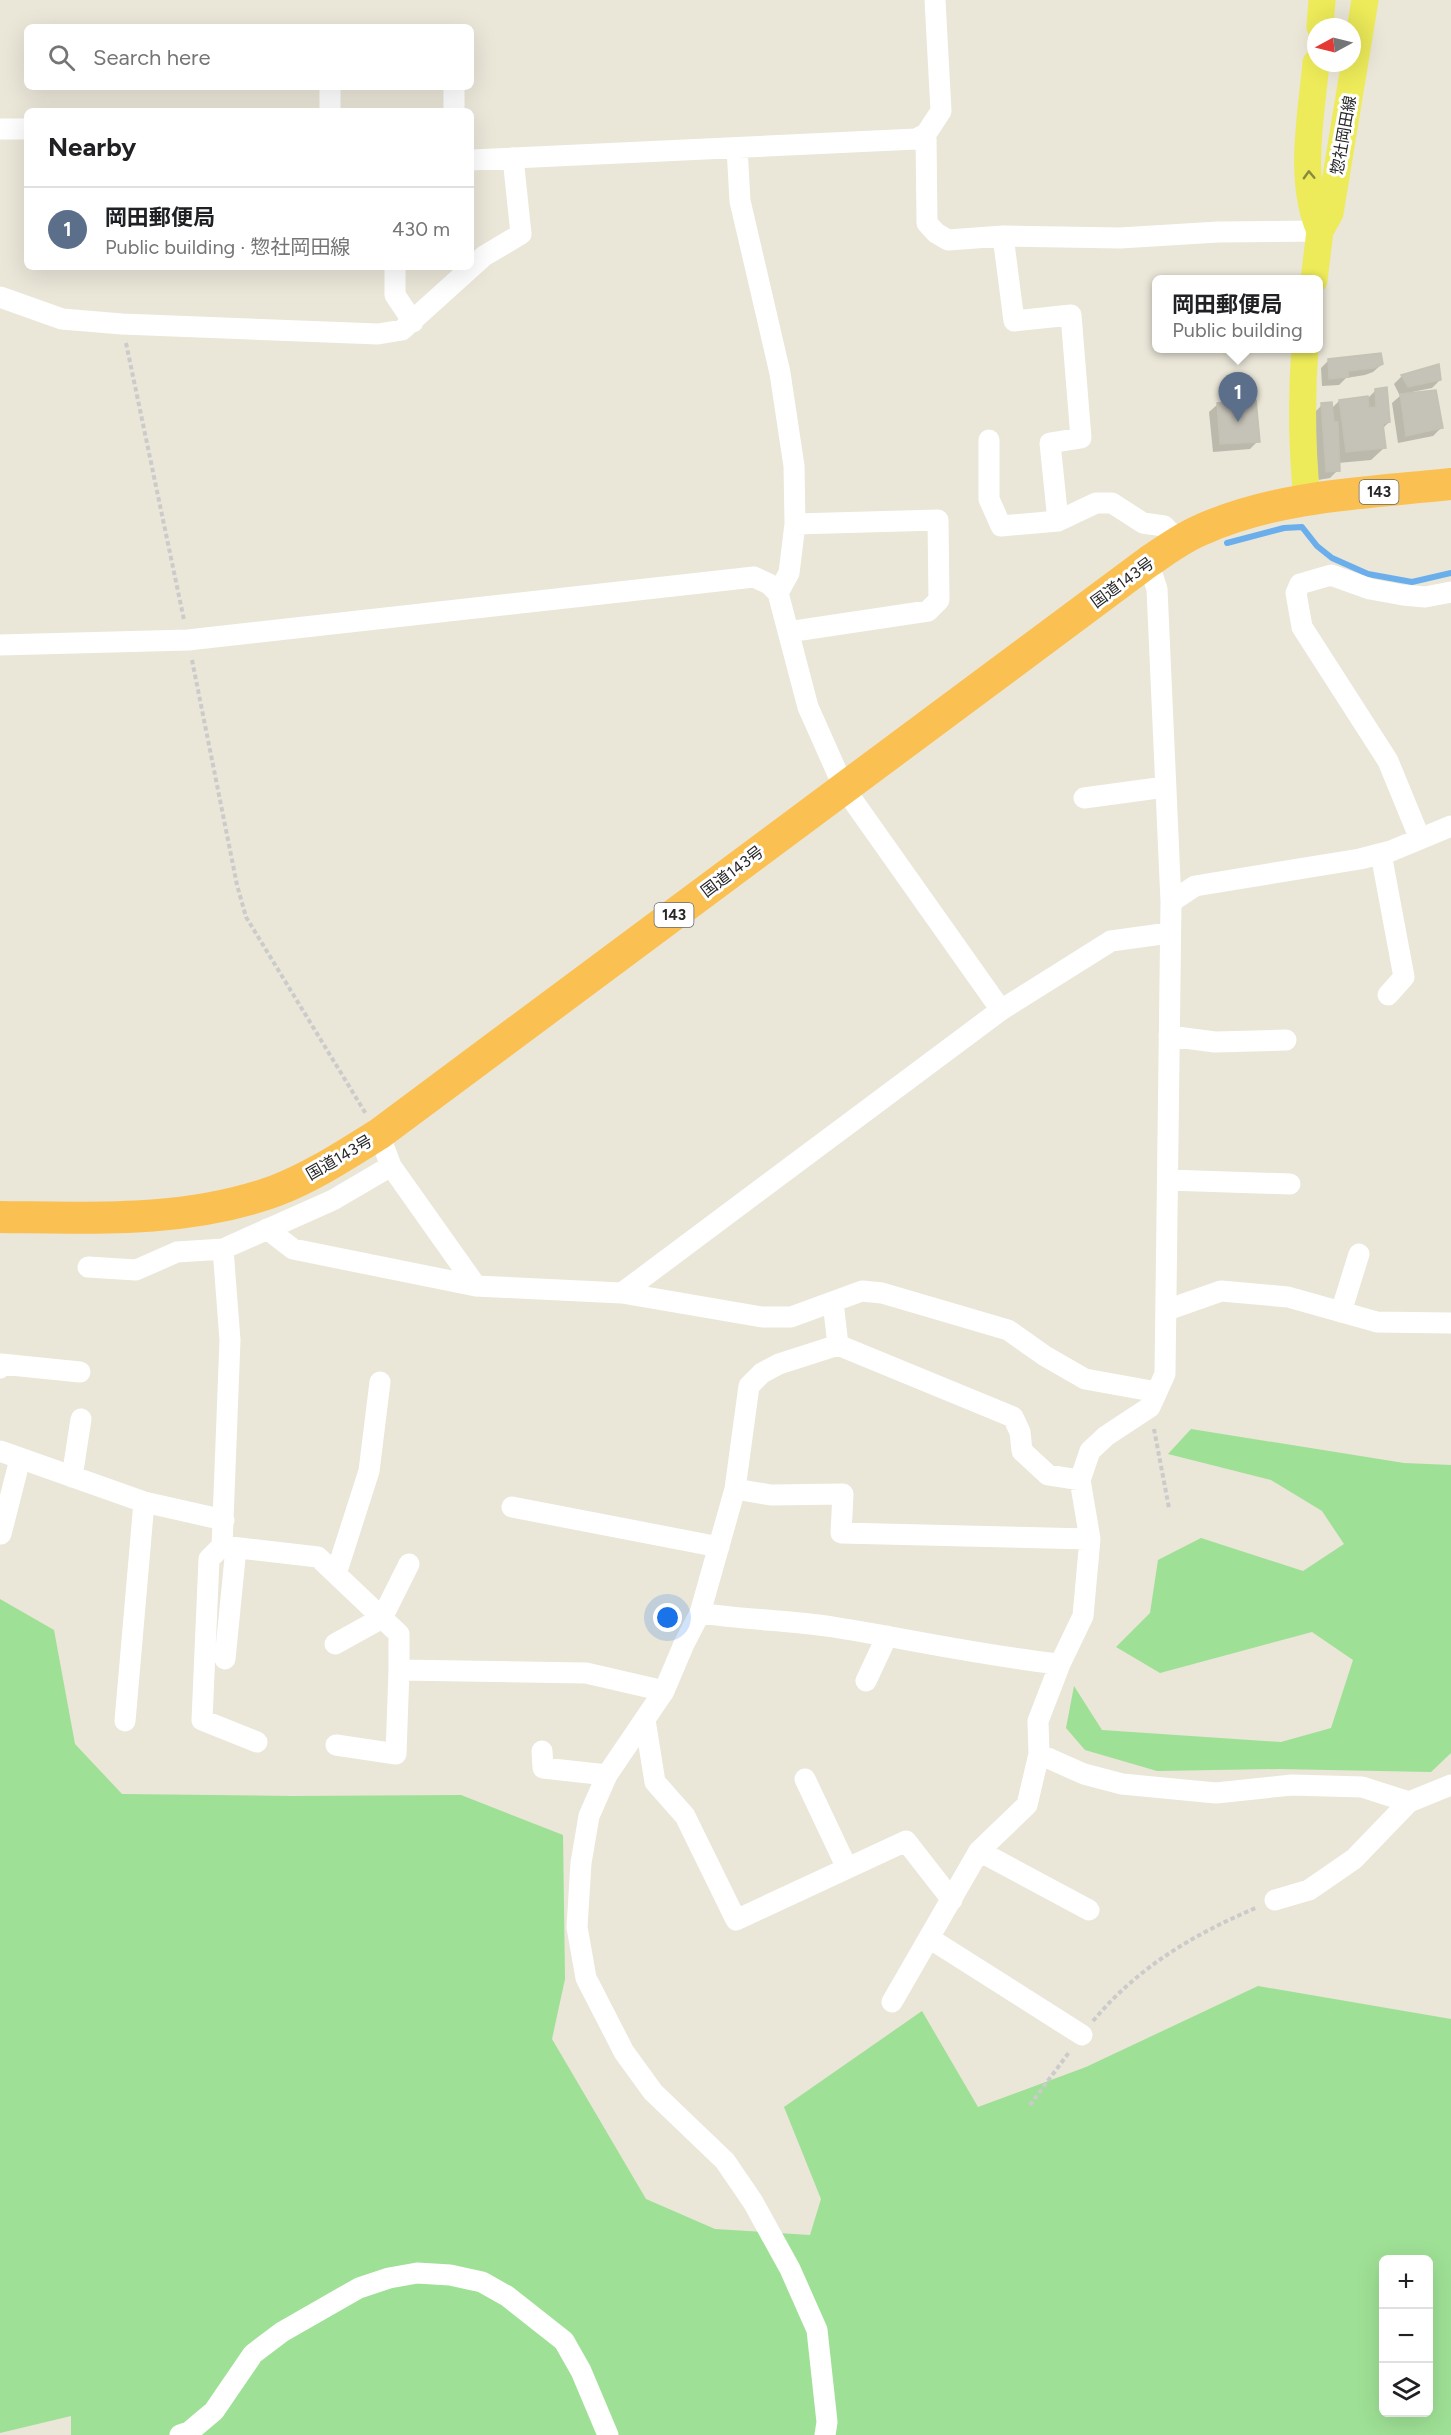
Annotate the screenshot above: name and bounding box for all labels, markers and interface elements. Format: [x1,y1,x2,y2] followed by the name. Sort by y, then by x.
[1307,18,1361,72] north arrow
[24,24,474,90] search box
[45,41,78,74] icon: search
[93,44,211,71] text: Search here
[1327,94,1360,176] street label: 惣社岡田線
[48,131,136,163] text: Nearby
[1303,170,1316,179] one-way arrow
[105,204,215,231] text: 岡田郵便局
[63,217,72,241] text: 1
[392,217,450,241] text: 430 m
[105,235,350,259] text: Public building · 惣社岡田線
[1152,275,1323,353] popup
[1172,291,1282,318] text: 岡田郵便局
[1172,318,1303,342] text: Public building
[1218,372,1258,422] pin: 1
[1360,480,1398,504] road number: 143
[1087,553,1158,612] street label: 国道143号
[697,842,767,901] street label: 国道143号
[654,903,694,927] road number: 143
[303,1131,376,1184] street label: 国道143号
[653,1603,682,1632] your location
[1379,2255,1433,2417] map controls
[1379,2255,1433,2309] button: +
[1379,2309,1433,2363] button: −
[1379,2363,1433,2417] button: layers

